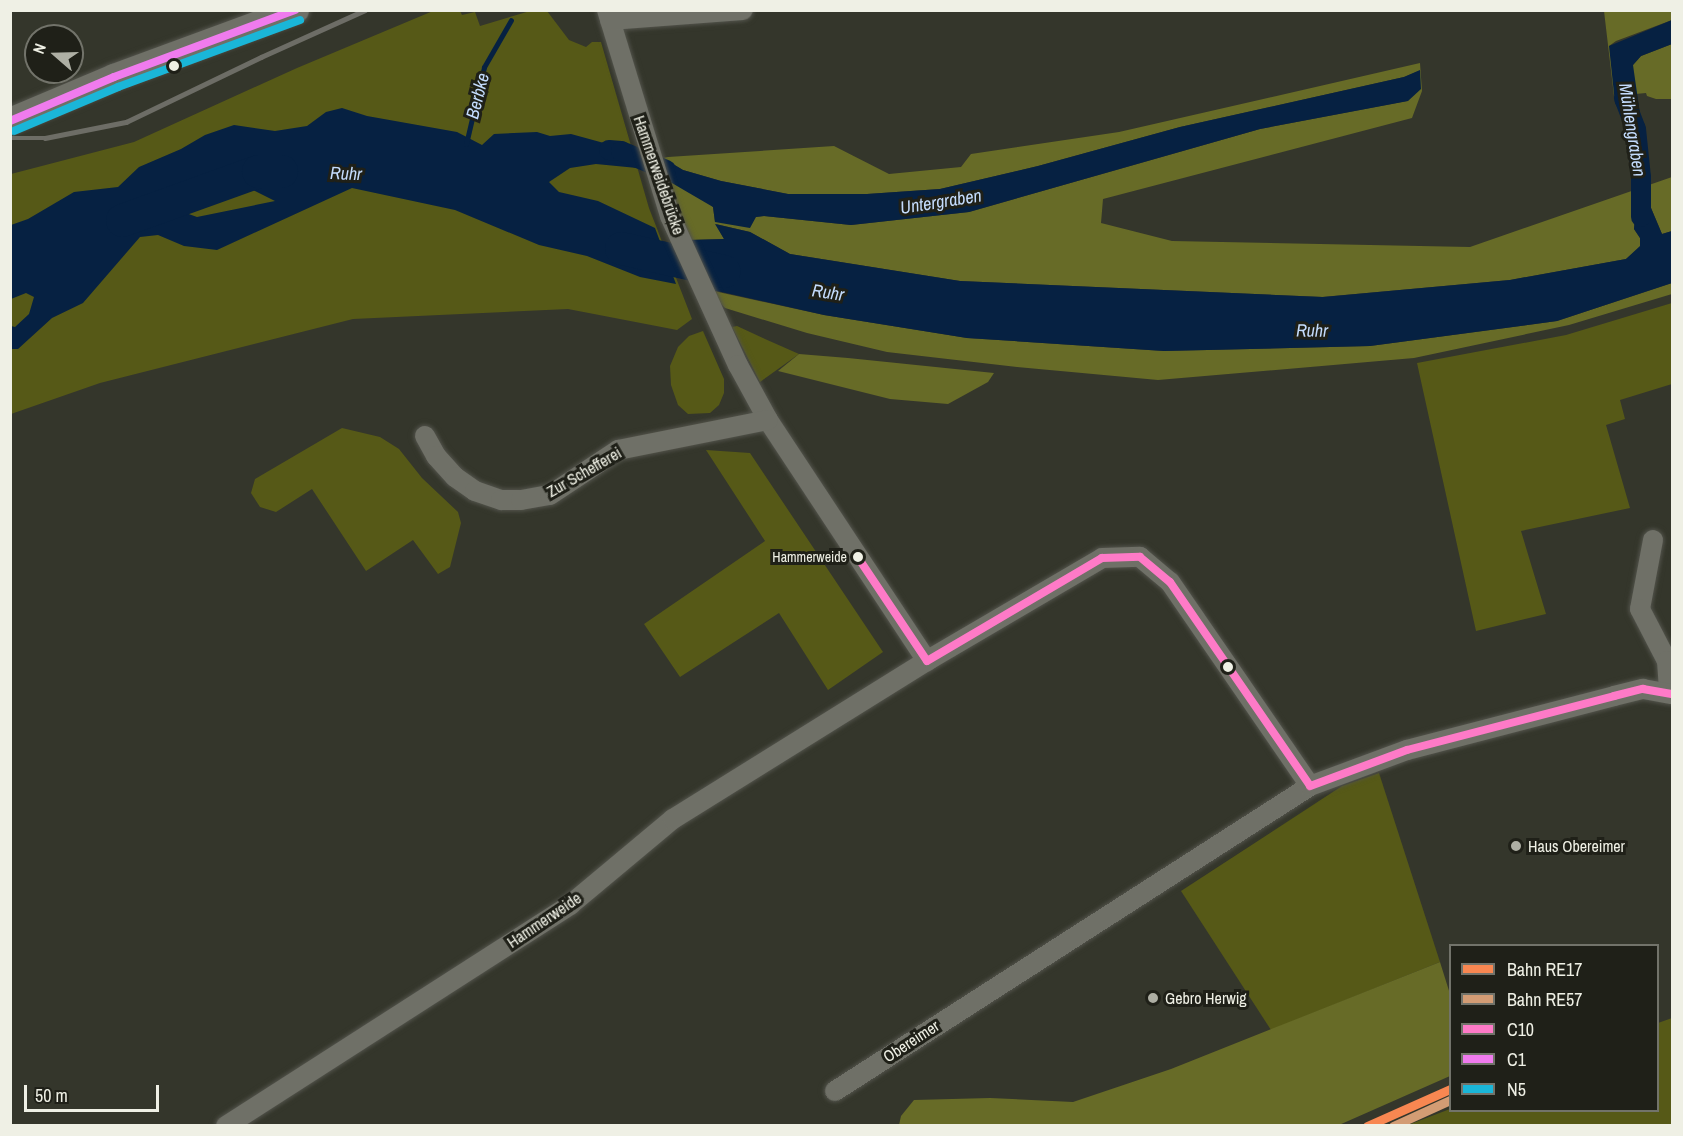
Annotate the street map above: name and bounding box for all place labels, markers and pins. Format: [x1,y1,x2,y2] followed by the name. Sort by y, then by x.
[168,60,180,72] unlabelled marker
[772,549,847,565] place label: Hammerweide
[852,551,864,563] marker: Hammerweide
[1222,661,1234,673] unlabelled marker
[1528,836,1625,856] place label: Haus Obereimer
[1509,839,1523,853] marker: Haus Obereimer
[1165,988,1247,1008] place label: Gebro Herwig
[1146,991,1160,1005] marker: Gebro Herwig

